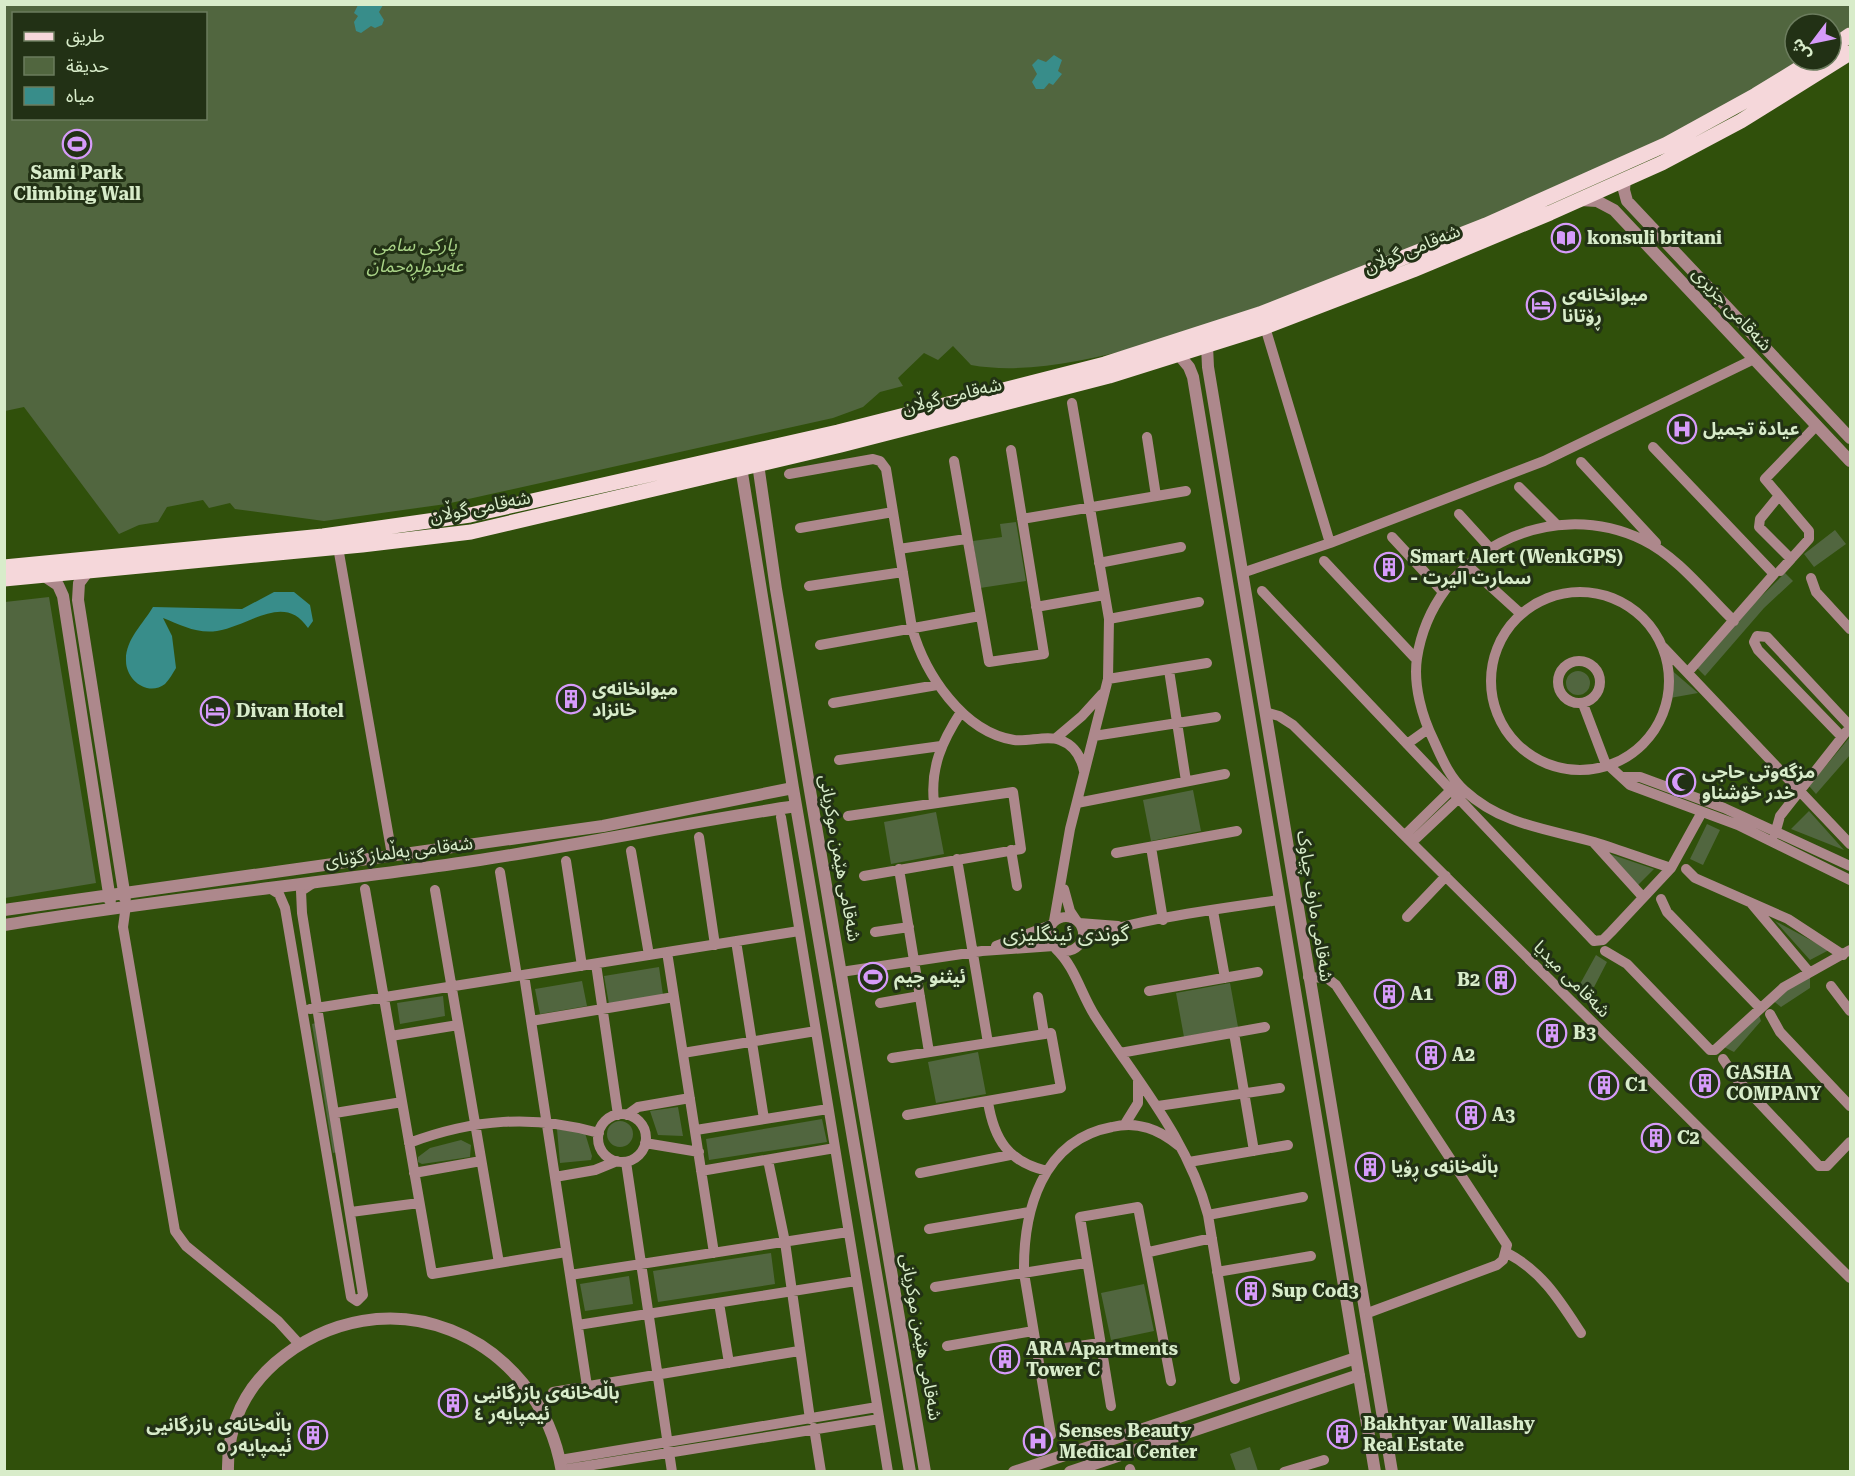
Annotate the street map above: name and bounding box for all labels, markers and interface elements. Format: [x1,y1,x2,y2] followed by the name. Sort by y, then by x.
[12,12,207,120] legend
[1783,12,1843,72] north arrow
[66,25,105,47] text: طريق
[1787,35,1815,64] text: ش
[66,55,109,76] text: حديقة
[66,85,95,106] text: مياه
[61,128,93,160] sports icon: Sami Park Climbing Wall
[13,162,141,204] place label: Sami Park Climbing Wall
[1360,218,1463,278] street label: شەقامی گوڵان
[1550,222,1582,254] library icon: konsuli britani
[1587,227,1722,248] place label: konsuli britani
[366,234,464,281] park label: پارکی سامی عەبدولڕەحمان
[1688,262,1776,356] street label: شەقامی جزیری
[1562,284,1648,331] place label: میوانخانەی ڕۆتانا
[1525,289,1557,321] hotel icon: میوانخانەی ڕۆتانا
[899,371,1004,419] street label: شەقامی گوڵان
[1666,413,1698,445] hospital icon: عيادة تجميل
[1703,418,1800,439] place label: عيادة تجميل
[427,484,532,528] street label: شەقامی گوڵان
[1410,546,1623,589] place label: Smart Alert (WenkGPS) - سمارت اليرت
[1373,551,1405,583] building icon: Smart Alert (WenkGPS) - سمارت اليرت
[592,678,678,721] place label: میوانخانەی خانزاد
[555,683,587,715] building icon: میوانخانەی خانزاد
[199,695,231,727] hotel icon: Divan Hotel
[236,700,344,721] place label: Divan Hotel
[1702,761,1815,804] place label: مزگه‌وتی حاجی خدر خۆشناو
[1665,766,1697,798] mosque icon: مزگه‌وتی حاجی خدر خۆشناو
[814,773,866,943] street label: شەقامی هێمن موکریانی
[1292,829,1338,983] street label: شەقامی مارف چیاوک
[324,830,474,872] street label: شەقامی یەڵماز گۆنای
[1003,922,1130,946] district label: گوندی ئینگلیزی
[1529,936,1615,1022] street label: شەقامی میدیا
[857,961,889,993] sports icon: ئيثنو جيم
[1485,964,1517,996] building icon: B2
[894,966,966,990] place label: ئيثنو جيم
[1457,969,1480,990] place label: B2
[1373,978,1405,1010] building icon: A1
[1410,983,1433,1004] place label: A1
[1536,1017,1568,1049] building icon: B3
[1573,1022,1596,1043] place label: B3
[1415,1039,1447,1071] building icon: A2
[1452,1044,1475,1065] place label: A2
[1726,1062,1822,1104] place label: GASHA COMPANY
[1689,1067,1721,1099] building icon: GASHA COMPANY
[1588,1069,1620,1101] building icon: C1
[1625,1074,1648,1095] place label: C1
[1455,1099,1487,1131] building icon: A3
[1492,1104,1515,1125] place label: A3
[1640,1122,1672,1154] building icon: C2
[1677,1127,1700,1148] place label: C2
[1354,1151,1386,1183] building icon: باڵەخانەی ڕۆیا
[1391,1154,1498,1182] place label: باڵەخانەی ڕۆیا
[895,1252,947,1422] street label: شەقامی هێمن موکریانی
[1235,1275,1267,1307] building icon: Sup Cod3
[1272,1280,1359,1301] place label: Sup Cod3
[1026,1338,1178,1380] place label: ARA Apartments Tower C
[989,1343,1021,1375] building icon: ARA Apartments Tower C
[474,1380,620,1426] place label: باڵەخانەی بازرگانیی ئیمپایەر ٤
[437,1387,469,1419] building icon: باڵەخانەی بازرگانیی ئیمپایەر ٤
[146,1412,292,1458] place label: باڵەخانەی بازرگانیی ئیمپایەر ٥
[1363,1413,1535,1455] place label: Bakhtyar Wallashy Real Estate
[1326,1418,1358,1450] building icon: Bakhtyar Wallashy Real Estate
[297,1419,329,1451] building icon: باڵەخانەی بازرگانیی ئیمپایەر ٥
[1059,1420,1198,1462] place label: Senses Beauty Medical Center
[1022,1425,1054,1457] hospital icon: Senses Beauty Medical Center

